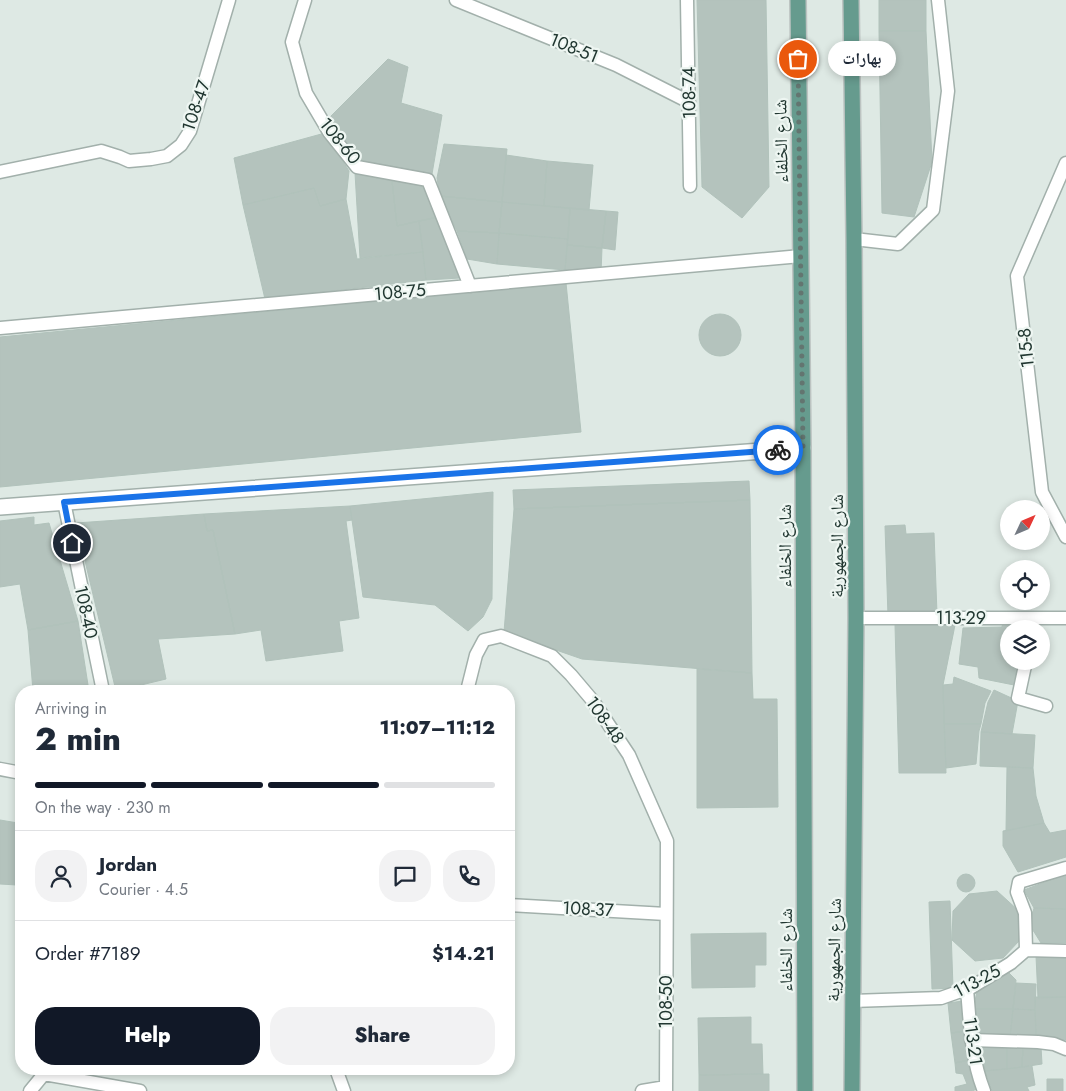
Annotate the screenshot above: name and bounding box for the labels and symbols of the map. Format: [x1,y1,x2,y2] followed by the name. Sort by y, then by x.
[546,26,602,70] street label: 108-51
[777,38,819,80] pin
[828,42,896,76] callout: بهارات
[676,67,702,119] street label: 108-74
[175,76,217,135] street label: 108-47
[767,99,795,183] street label: شارع الخلفاء
[313,112,367,170] street label: 108-60
[373,277,427,307] street label: 108-75
[1011,327,1041,369] street label: 115-8
[753,425,803,475] courier
[824,494,850,598] street label: شارع الجمهورية
[1000,500,1050,550] north arrow
[772,504,798,588] street label: شارع الخلفاء
[51,522,93,564] pin
[68,583,104,641] street label: 108-40
[936,605,986,631] street label: 113-29
[579,691,631,749] street label: 108-48
[562,895,615,923] street label: 108-37
[820,898,848,1002] street label: شارع الجمهورية
[773,908,799,992] street label: شارع الخلفاء
[949,958,1005,1004] street label: 113-25
[653,975,679,1029] street label: 108-50
[957,1015,989,1067] street label: 113-21

